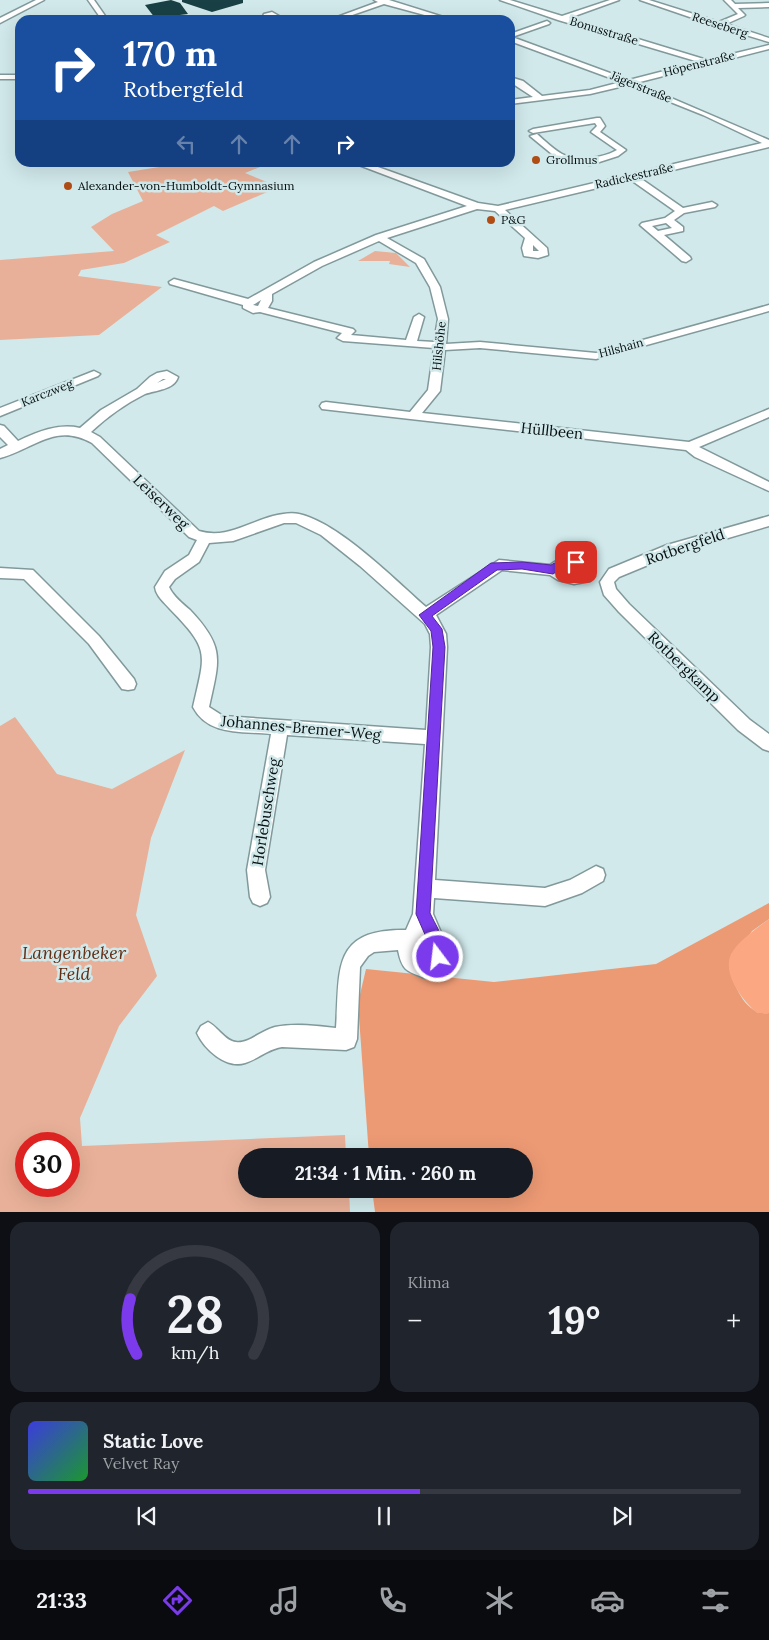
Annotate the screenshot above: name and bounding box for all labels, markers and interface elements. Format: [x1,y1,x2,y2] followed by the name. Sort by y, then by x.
[690,8,750,41] street label: Reeseberg
[568,13,641,48] street label: Bonusstraße
[123,31,217,76] text: 170 m
[40,35,105,100] icon: right
[662,47,737,80] street label: Höpenstraße
[607,67,675,106] street label: Jägerstraße
[123,75,244,103] text: Rotbergfeld
[172,130,200,158] icon: left
[225,130,253,158] icon: ahead
[278,130,306,158] icon: ahead
[331,130,359,158] icon: right
[546,152,598,167] place label: Grollmus
[530,154,542,166] marker: Grollmus
[593,159,675,192] street label: Radickestraße
[77,178,295,193] place label: Alexander-von-Humboldt-Gymnasium
[62,180,74,192] marker: Alexander-von-Humboldt-Gymnasium
[501,212,526,227] place label: P&G
[485,214,497,226] marker: P&G
[428,320,449,371] street label: Hilshöhe
[597,334,645,361] street label: Hilshain
[19,375,75,410] street label: Karczweg
[520,418,584,443] street label: Hüllbeen
[129,470,194,534] street label: Leiserweg
[643,524,727,569] street label: Rotbergfeld
[555,541,597,583] pin
[562,548,590,576] icon: arrive
[644,627,725,706] street label: Rotbergkamp
[219,711,383,744] street label: Johannes-Bremer-Weg
[248,756,283,867] street label: Horlebuschweg
[411,930,463,982] position arrow
[22,941,127,985] park label: Langenbeker Feld
[15,1132,80,1197] speed limit sign: 30
[295,1161,476,1185] text: 21:34 · 1 Min. · 260 m
[408,1272,450,1292] text: Klima
[166,1281,223,1347] text: 28
[548,1296,600,1344] text: 19°
[408,1303,422,1339] text: −
[726,1303,741,1339] text: +
[171,1341,219,1364] text: km/h
[103,1429,203,1453] text: Static Love
[103,1453,179,1473] text: Velvet Ray
[133,1502,161,1530] icon: previous
[370,1502,398,1530] icon: pause
[608,1502,636,1530] icon: next
[160,1583,195,1618] icon: directions
[267,1583,302,1618] icon: music
[375,1583,410,1618] icon: phone
[482,1583,517,1618] icon: climate
[590,1583,625,1618] icon: car
[698,1583,733,1618] icon: filters
[36,1586,87,1614] text: 21:33

